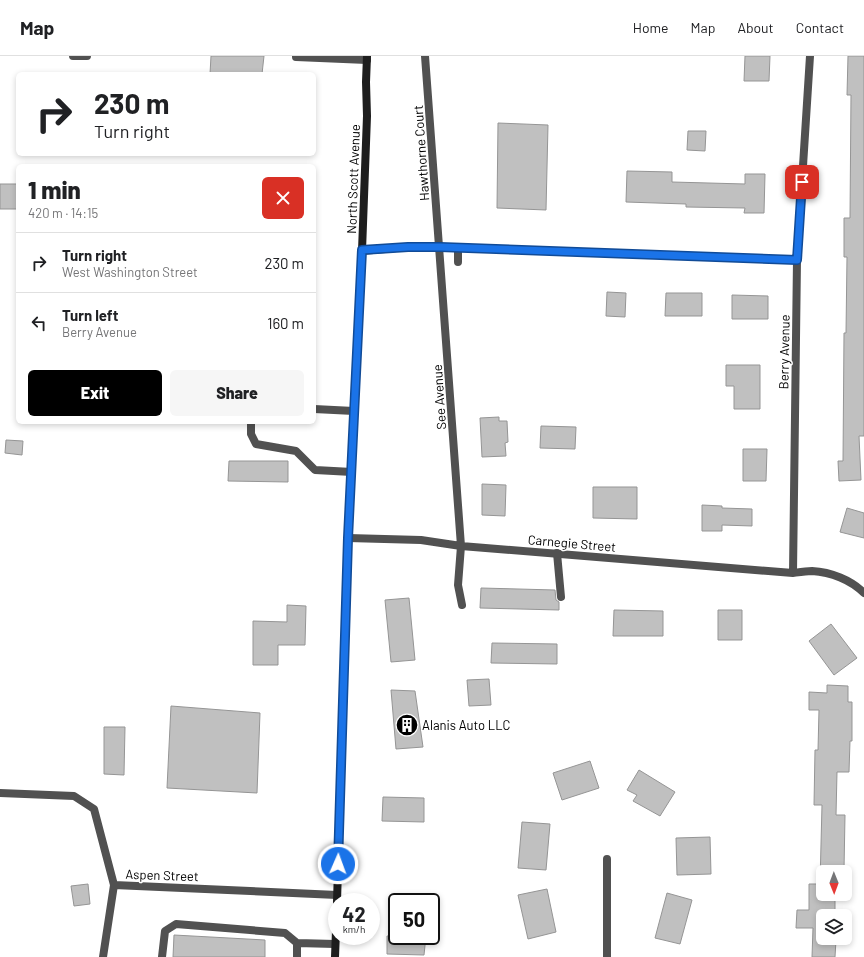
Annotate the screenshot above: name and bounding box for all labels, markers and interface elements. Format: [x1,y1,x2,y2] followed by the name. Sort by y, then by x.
[20,16,54,39] text: Map
[633,19,669,36] text: Home
[691,19,715,36] text: Map
[737,19,774,36] text: About
[796,19,844,36] text: Contact
[94,86,169,120] text: 230 m
[28,88,80,140] icon: right
[410,105,432,201] street label: Hawthorne Court
[94,120,170,142] text: Turn right
[343,124,363,234] street label: North Scott Avenue
[785,165,819,199] pin
[791,171,813,193] icon: arrive
[28,175,81,204] text: 1 min
[262,177,304,219] button: close
[28,205,98,221] text: 420 m · 14:15
[62,246,127,264] text: Turn right
[28,252,50,274] icon: right
[264,254,304,272] text: 230 m
[62,264,198,280] text: West Washington Street
[62,306,118,324] text: Turn left
[28,312,50,334] icon: left
[267,314,304,332] text: 160 m
[775,314,793,390] street label: Berry Avenue
[62,324,137,340] text: Berry Avenue
[429,364,449,430] street label: See Avenue
[28,370,162,416] button: Exit
[170,370,304,416] button: Share
[527,531,617,555] street label: Carnegie Street
[394,712,420,738] building icon: Alanis Auto LLC
[422,717,511,733] place label: Alanis Auto LLC
[317,843,359,885] position arrow
[816,865,852,901] north arrow
[816,865,852,945] map controls
[125,866,199,884] street label: Aspen Street
[388,893,440,945] speed limit sign: 50
[342,902,366,926] text: 42
[816,909,852,945] button: layers
[343,923,365,935] text: km/h

